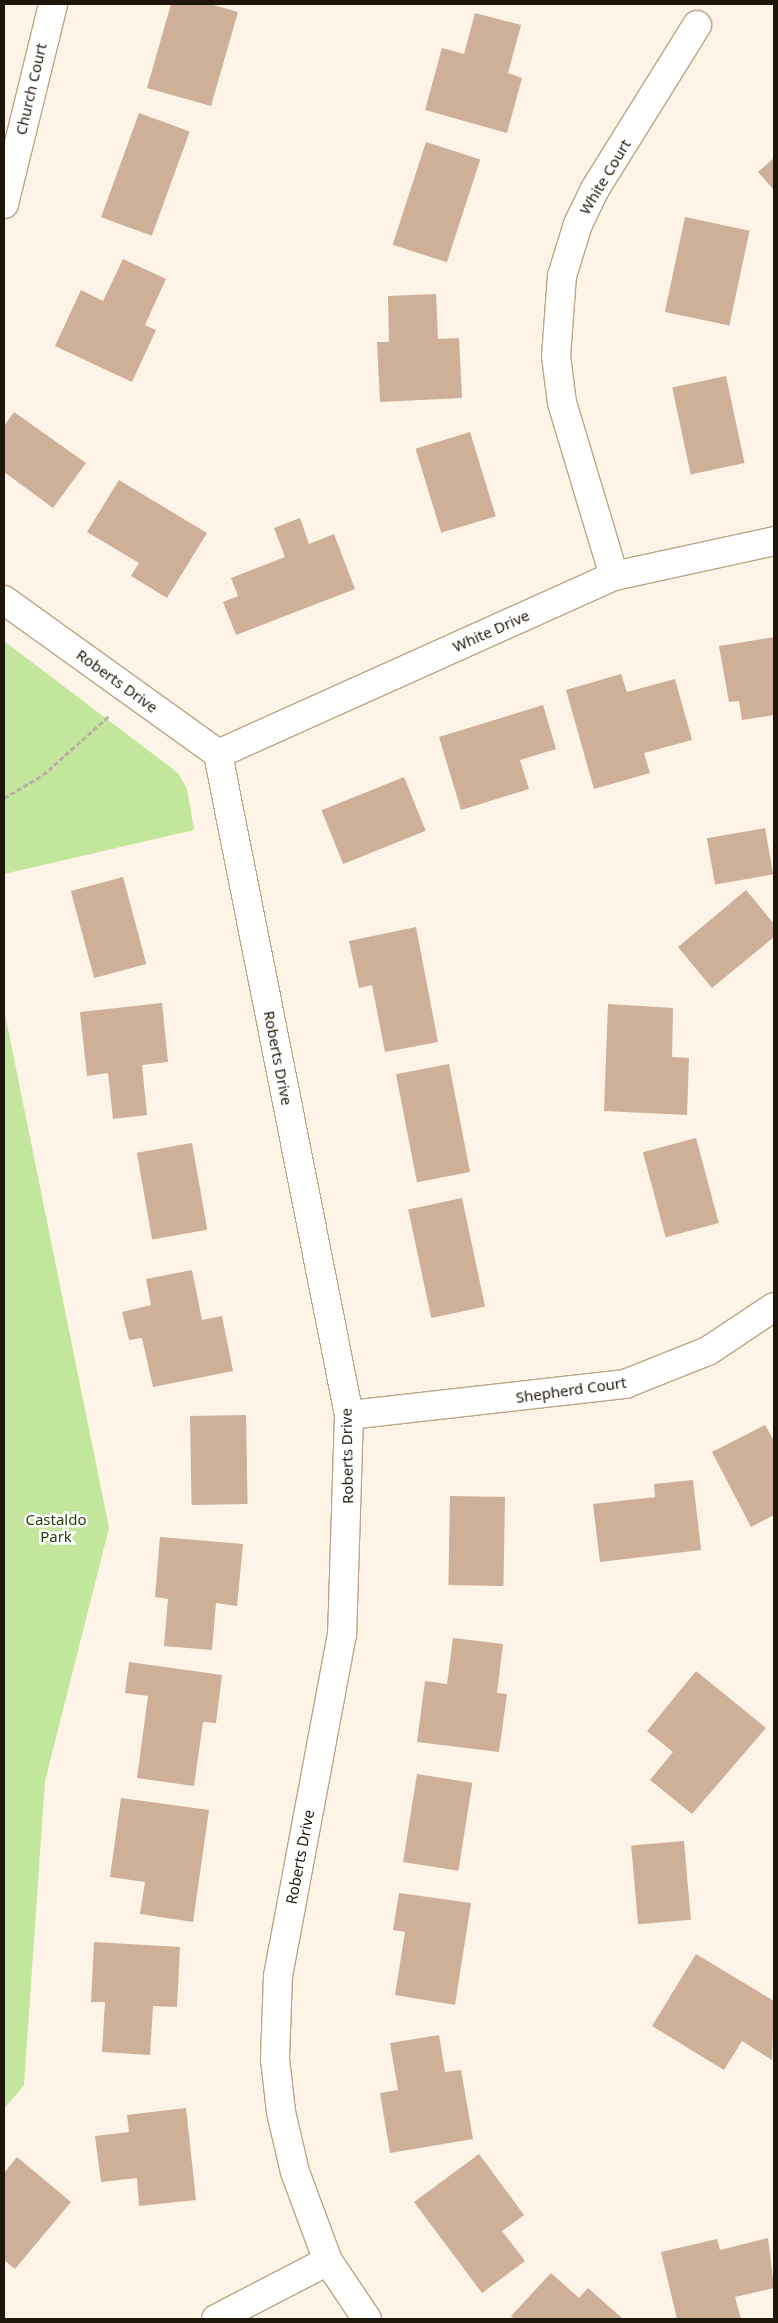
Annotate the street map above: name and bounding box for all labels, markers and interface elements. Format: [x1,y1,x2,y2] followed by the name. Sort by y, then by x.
[12,41,50,137] street label: Church Court
[576,136,634,218] street label: White Court
[450,606,532,656] street label: White Drive
[73,646,161,716] street label: Roberts Drive
[260,1009,296,1107] street label: Roberts Drive
[515,1373,627,1407] street label: Shepherd Court
[337,1408,357,1504] street label: Roberts Drive
[25,1510,87,1545] park label: Castaldo Park
[282,1808,318,1906] street label: Roberts Drive

